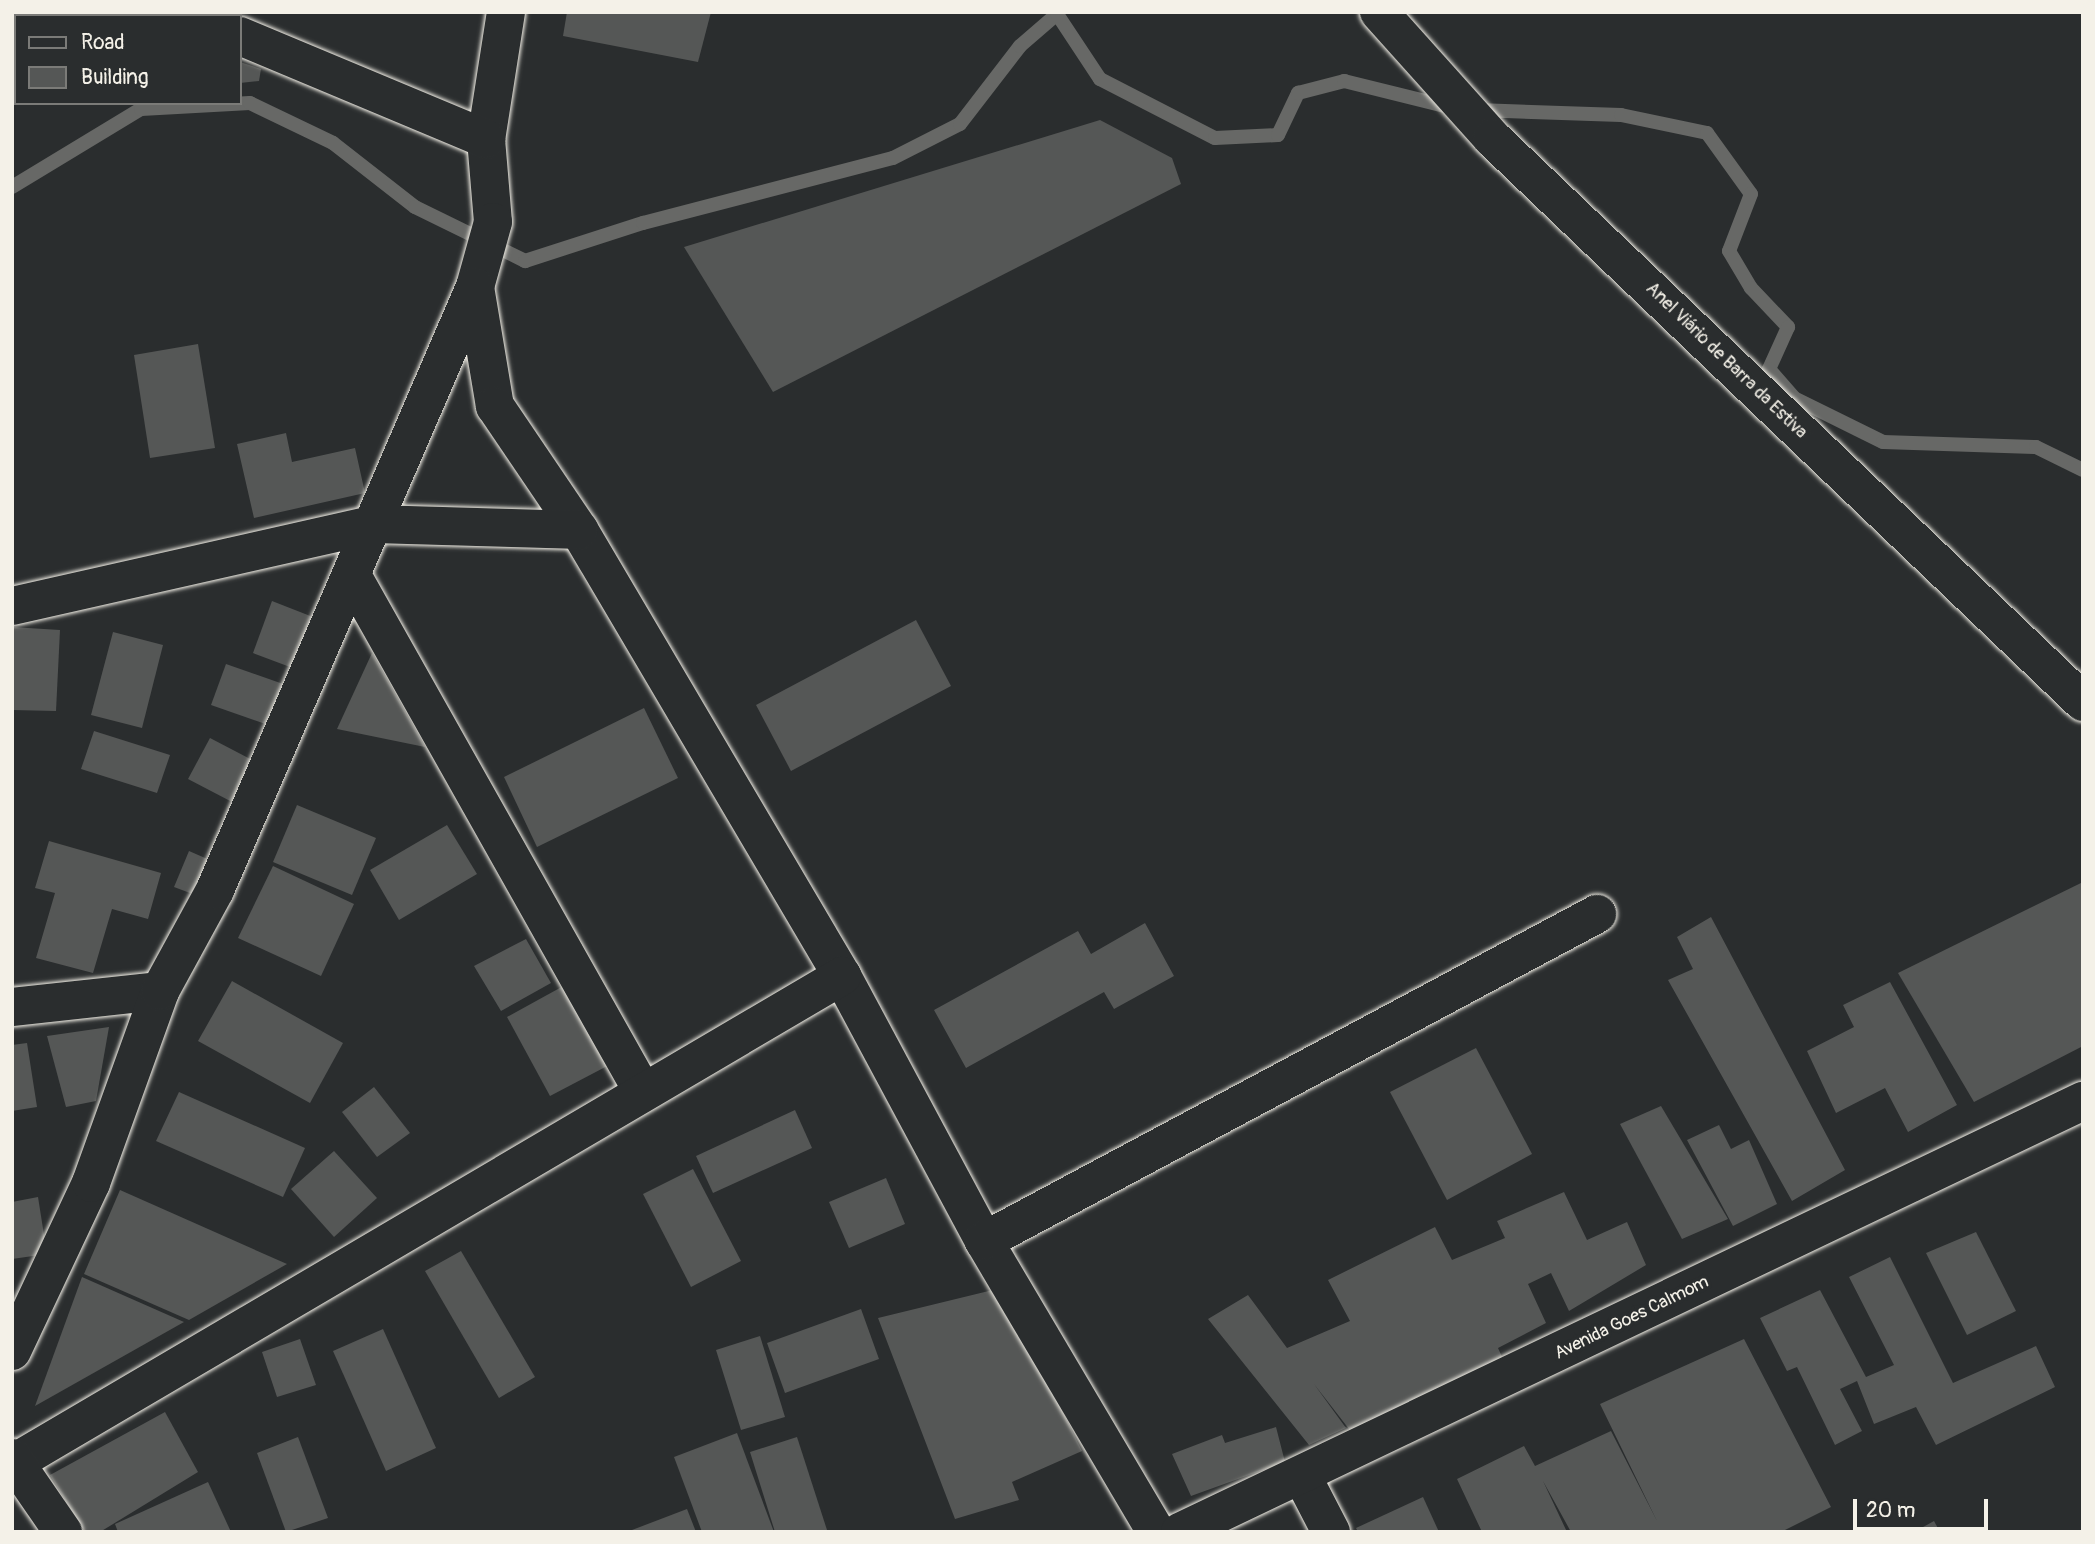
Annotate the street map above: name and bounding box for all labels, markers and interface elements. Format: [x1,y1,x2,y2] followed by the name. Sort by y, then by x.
[14,14,242,105] legend
[81,29,125,56] text: Road
[81,64,148,91] text: Building
[1641,278,1811,444] street label: Anel Viário de Barra da Estiva
[1551,1271,1713,1365] street label: Avenida Goes Calmom
[1857,1484,1992,1528] scale bar
[1866,1497,1915,1524] text: 20 m

